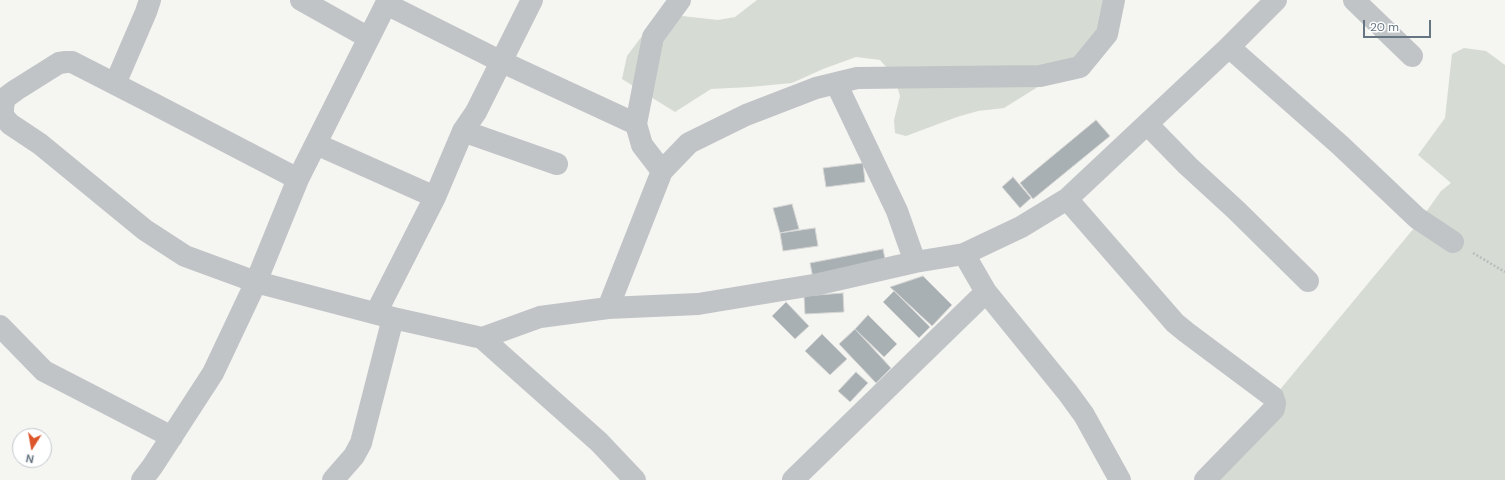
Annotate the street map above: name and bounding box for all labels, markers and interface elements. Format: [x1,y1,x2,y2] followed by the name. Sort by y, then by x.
[1365,12,1433,38] scale bar
[1370,19,1399,35] text: 20 m
[12,428,52,468] north arrow
[25,451,35,466] text: N

